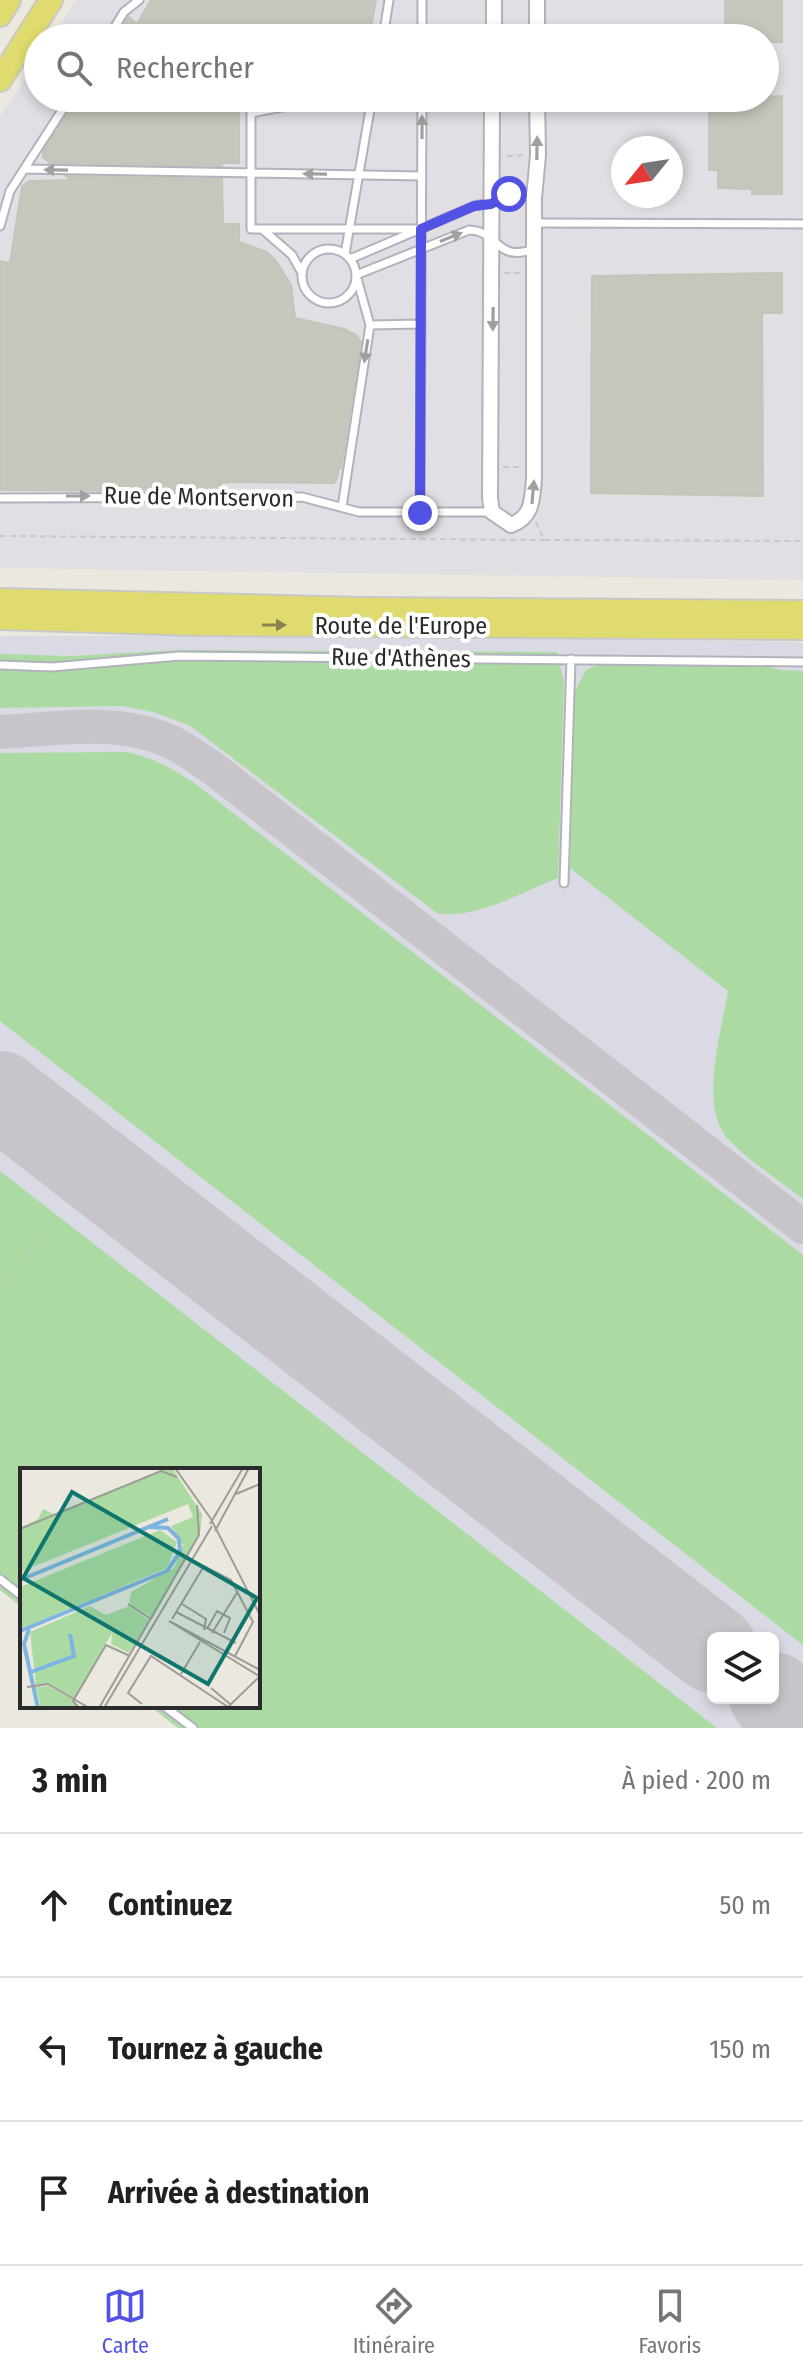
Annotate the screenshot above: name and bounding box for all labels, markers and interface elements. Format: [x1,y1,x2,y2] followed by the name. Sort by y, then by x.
[24,24,779,112] search box
[52,46,96,90] icon: search
[116,50,254,86] text: Rechercher
[416,114,428,139] one-way arrow
[531,135,543,160] one-way arrow
[611,136,683,208] north arrow
[43,163,68,176] one-way arrow
[302,168,327,181] one-way arrow
[491,176,527,212] route start
[439,230,463,243] one-way arrow
[486,307,499,332] one-way arrow
[360,339,372,364] one-way arrow
[526,480,539,505] one-way arrow
[104,481,294,513] street label: Rue de Montservon
[66,490,91,502] one-way arrow
[402,495,438,531] route end
[315,612,487,640] street label: Route de l'Europe
[262,619,287,631] one-way arrow
[331,643,471,673] street label: Rue d'Athènes
[20,1468,260,1708] inset map
[707,1632,779,1704] map controls
[707,1632,779,1704] button: layers
[32,1760,108,1801] text: 3 min
[622,1765,771,1796] text: À pied · 200 m
[32,1883,76,1927] icon: ahead
[108,1887,232,1923] text: Continuez
[719,1890,771,1921] text: 50 m
[32,2027,76,2071] icon: left
[108,2031,323,2067] text: Tournez à gauche
[709,2034,771,2065] text: 150 m
[32,2171,76,2215] icon: arrive
[108,2175,369,2211] text: Arrivée à destination
[102,2284,149,2359] tab: Carte
[353,2284,435,2359] tab: Itinéraire
[639,2284,701,2359] tab: Favoris

